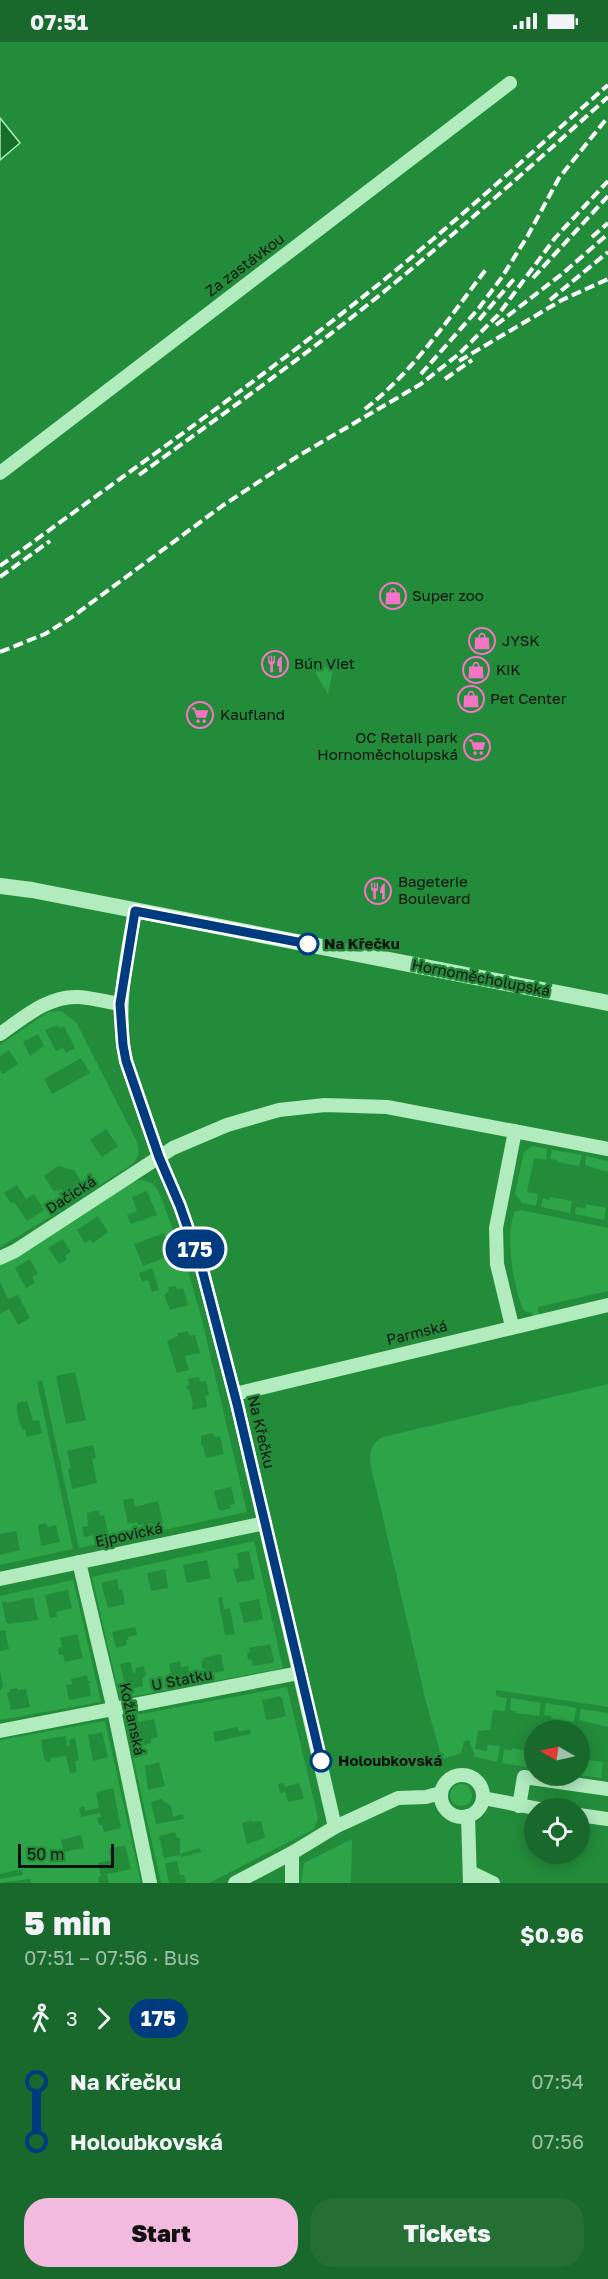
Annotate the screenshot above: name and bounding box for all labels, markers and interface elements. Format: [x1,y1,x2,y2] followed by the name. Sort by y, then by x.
[30,8,88,35] text: 07:51
[201,229,287,300] street label: Za zastávkou
[378,581,408,611] shop icon: Super zoo
[412,586,484,604] place label: Super zoo
[467,626,497,656] shop icon: JYSK
[502,631,540,649] place label: JYSK
[260,649,290,679] restaurant icon: Bún Viet
[294,654,355,672] place label: Bún Viet
[461,655,491,685] shop icon: KiK
[496,660,521,678] place label: KiK
[456,684,486,714] shop icon: Pet Center
[490,689,567,707] place label: Pet Center
[185,700,215,730] supermarket icon: Kaufland
[220,705,285,723] place label: Kaufland
[317,728,459,763] place label: OC Retail park Hornoměcholupská
[462,732,492,762] supermarket icon: OC Retail park Hornoměcholupská
[398,872,471,907] place label: Bageterie Boulevard
[363,876,393,906] restaurant icon: Bageterie Boulevard
[297,933,319,955] marker: Na Křečku
[324,934,400,952] place label: Na Křečku
[410,955,552,999] street label: Hornoměcholupská
[42,1171,99,1217] street label: Dačická
[160,1230,230,1268] line badge: 175
[177,1236,213,1262] text: 175
[384,1316,449,1348] street label: Parmská
[245,1394,279,1470] street label: Na Křečku
[93,1518,164,1550] street label: Ejpovická
[150,1664,214,1694] street label: U Statku
[116,1681,149,1757] street label: Kožlanská
[524,1720,590,1786] north arrow
[524,1720,590,1864] map controls
[310,1750,332,1772] marker: Holoubkovská
[338,1751,442,1769] place label: Holoubkovská
[524,1798,590,1864] button: locate
[18,1841,114,1868] scale bar
[27,1844,64,1864] text: 50 m
[24,1903,111,1942] text: 5 min
[520,1921,584,1948] text: $0.96
[24,1945,200,1969] text: 07:51 – 07:56 · Bus
[24,2002,57,2035] icon: walk
[87,2002,120,2035] icon: forward
[141,2005,176,2031] text: 175
[66,2006,78,2030] text: 3
[70,2068,181,2095] text: Na Křečku
[531,2069,584,2093] text: 07:54
[70,2128,223,2155] text: Holoubkovská
[531,2129,584,2153] text: 07:56
[24,2198,298,2267] button: Start
[310,2198,584,2267] button: Tickets

